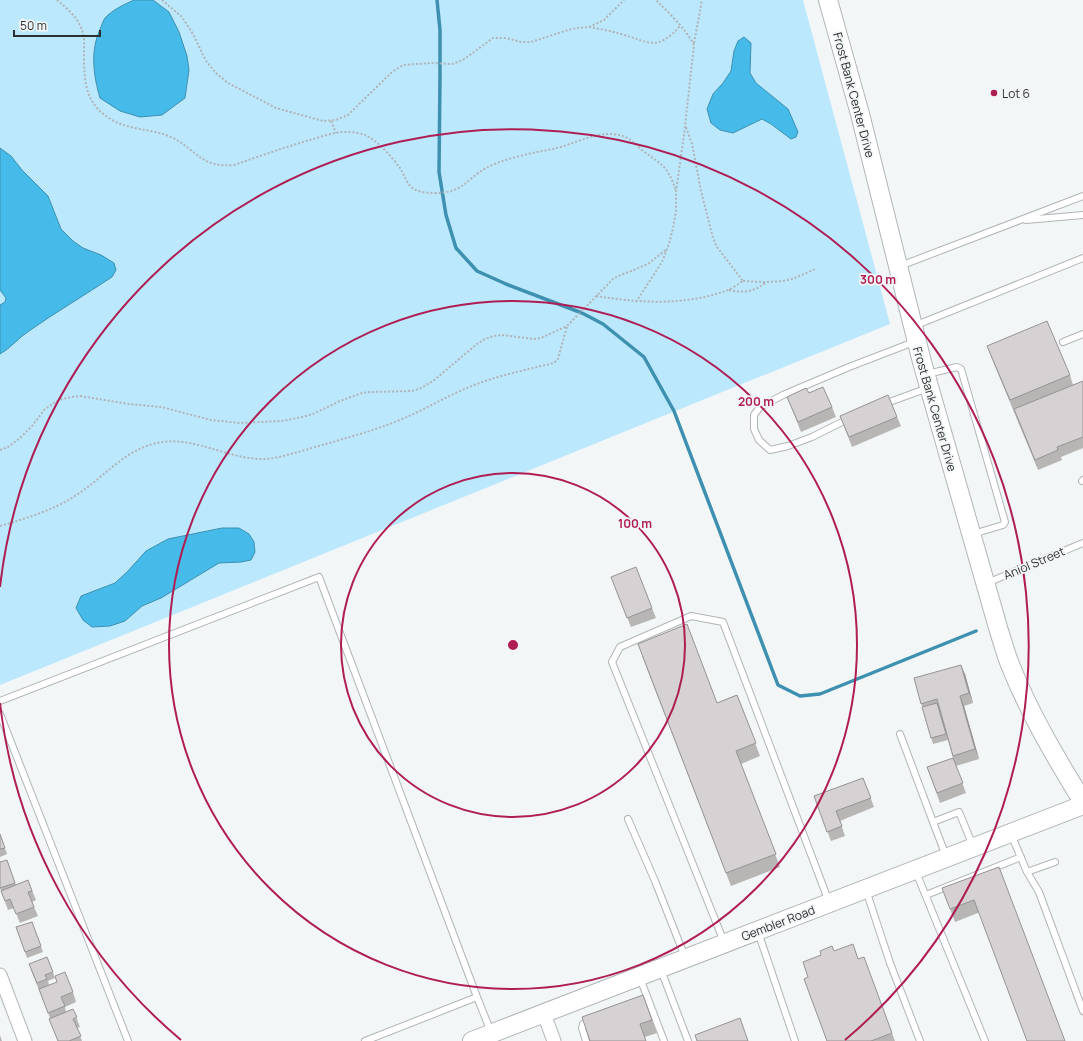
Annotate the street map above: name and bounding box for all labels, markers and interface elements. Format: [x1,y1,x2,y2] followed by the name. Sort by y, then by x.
[14,12,100,38] scale bar
[20,17,47,34] text: 50 m
[829,30,879,160] street label: Frost Bank Center Drive
[1002,85,1030,102] place label: Lot 6
[989,88,999,98] marker: Lot 6
[860,271,896,288] text: 300 m
[909,345,961,473] street label: Frost Bank Center Drive
[738,393,774,410] text: 200 m
[618,515,652,532] text: 100 m
[1001,542,1067,584] street label: Aniol Street
[506,638,520,652] centre of rings
[739,901,817,945] street label: Gembler Road

